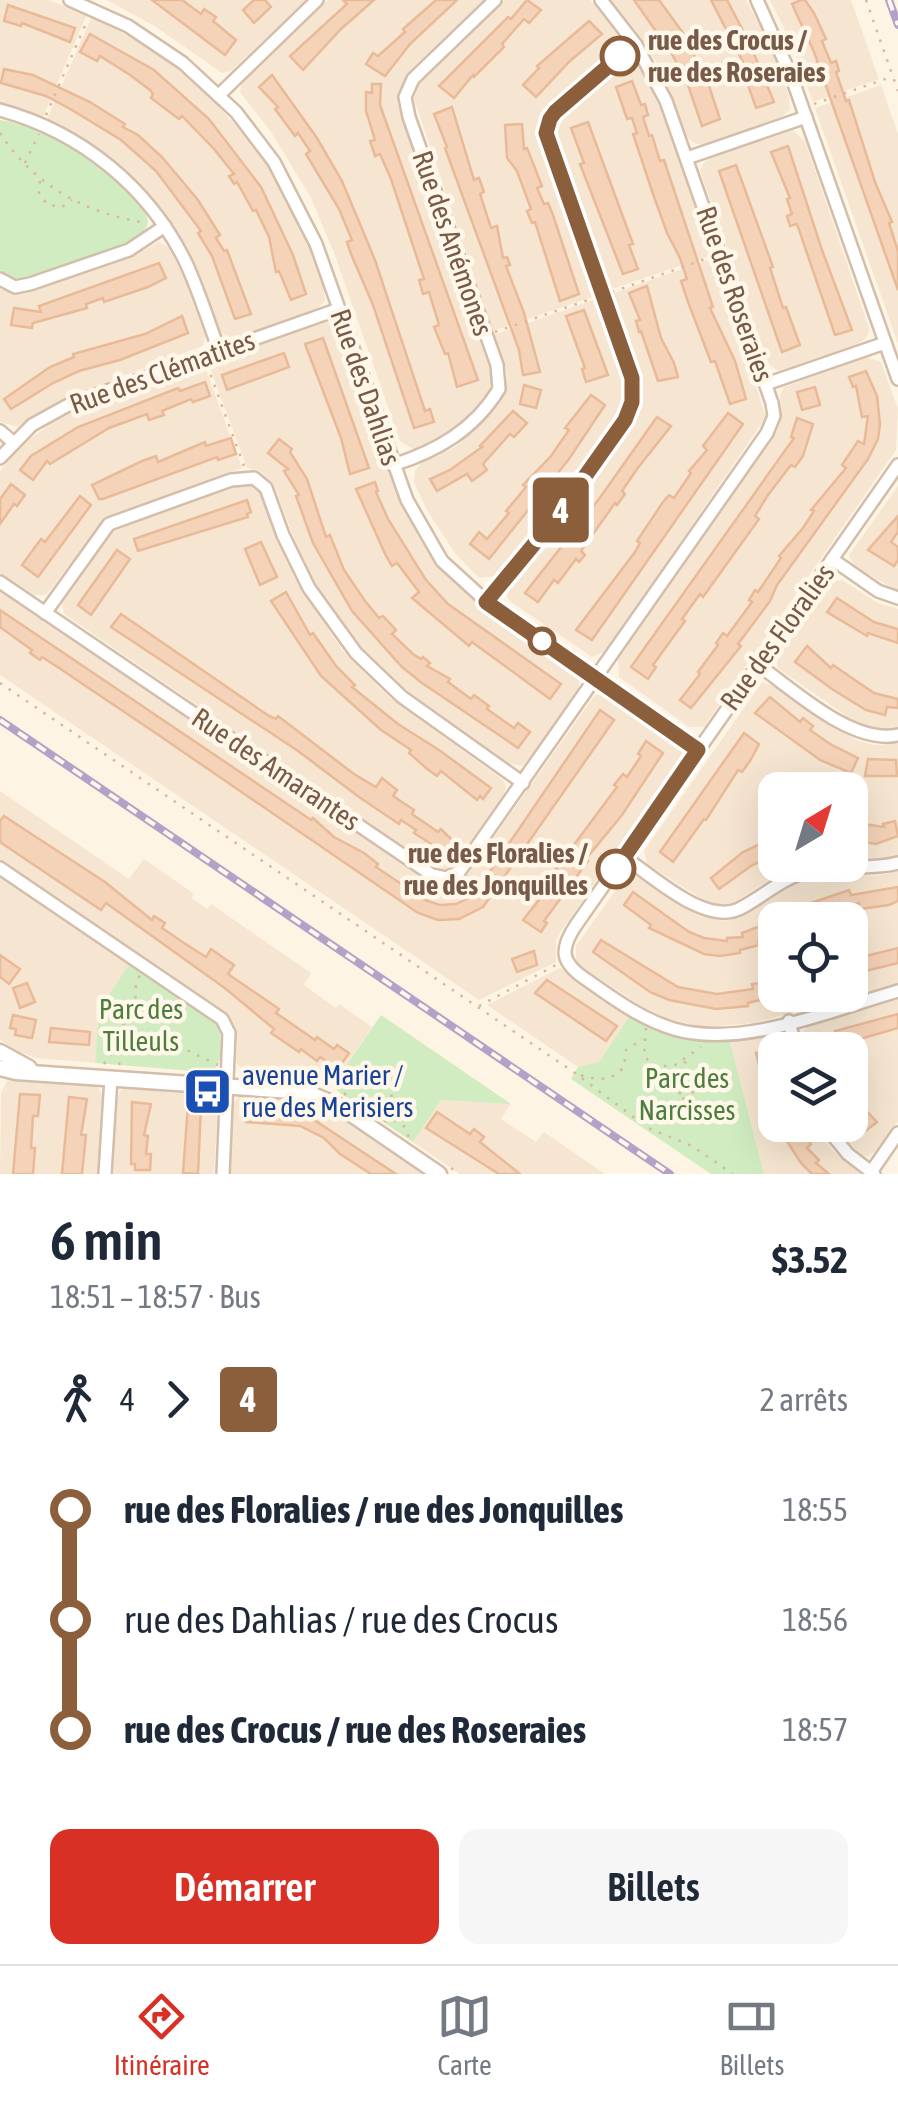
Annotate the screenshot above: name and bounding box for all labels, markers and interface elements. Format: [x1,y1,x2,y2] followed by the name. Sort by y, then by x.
[648,24,826,88] place label: rue des Crocus / rue des Roseraies
[601,37,639,75] marker: rue des Crocus / rue des Roseraies
[406,146,500,340] street label: Rue des Anémones
[690,202,780,386] street label: Rue des Roseraies
[324,305,408,469] street label: Rue des Dahlias
[65,324,259,420] street label: Rue des Clématites
[528,478,594,542] line badge: 4
[553,490,569,530] text: 4
[713,558,841,716] street label: Rue des Floralies
[529,628,555,654] unlabelled marker
[186,701,366,837] street label: Rue des Amarantes
[758,772,868,882] north arrow
[758,772,868,1142] map controls
[404,837,589,901] place label: rue des Floralies / rue des Jonquilles
[597,850,635,888] marker: rue des Floralies / rue des Jonquilles
[758,902,868,1012] button: locate
[99,993,183,1057] park label: Parc des Tilleuls
[758,1032,868,1142] button: layers
[242,1059,413,1123] place label: avenue Marier / rue des Merisiers
[639,1062,735,1126] park label: Parc des Narcisses
[181,1065,233,1117] bus stop icon: avenue Marier / rue des Merisiers
[50,1209,162,1272] text: 6 min
[772,1238,848,1281] text: $3.52
[50,1278,261,1315] text: 18:51 – 18:57 · Bus
[50,1372,105,1427] icon: walk
[150,1372,205,1427] icon: forward
[240,1379,257,1419] text: 4
[120,1381,135,1418] text: 4
[760,1381,848,1418] text: 2 arrêts
[124,1488,624,1531] text: rue des Floralies / rue des Jonquilles
[782,1491,848,1528] text: 18:55
[124,1598,558,1641] text: rue des Dahlias / rue des Crocus
[782,1601,848,1638] text: 18:56
[124,1708,586,1751] text: rue des Crocus / rue des Roseraies
[782,1711,848,1748] text: 18:57
[50,1829,439,1944] button: Démarrer
[459,1829,848,1944] button: Billets
[114,1989,210,2081] tab: Itinéraire
[437,1989,492,2081] tab: Carte
[719,1989,784,2081] tab: Billets

